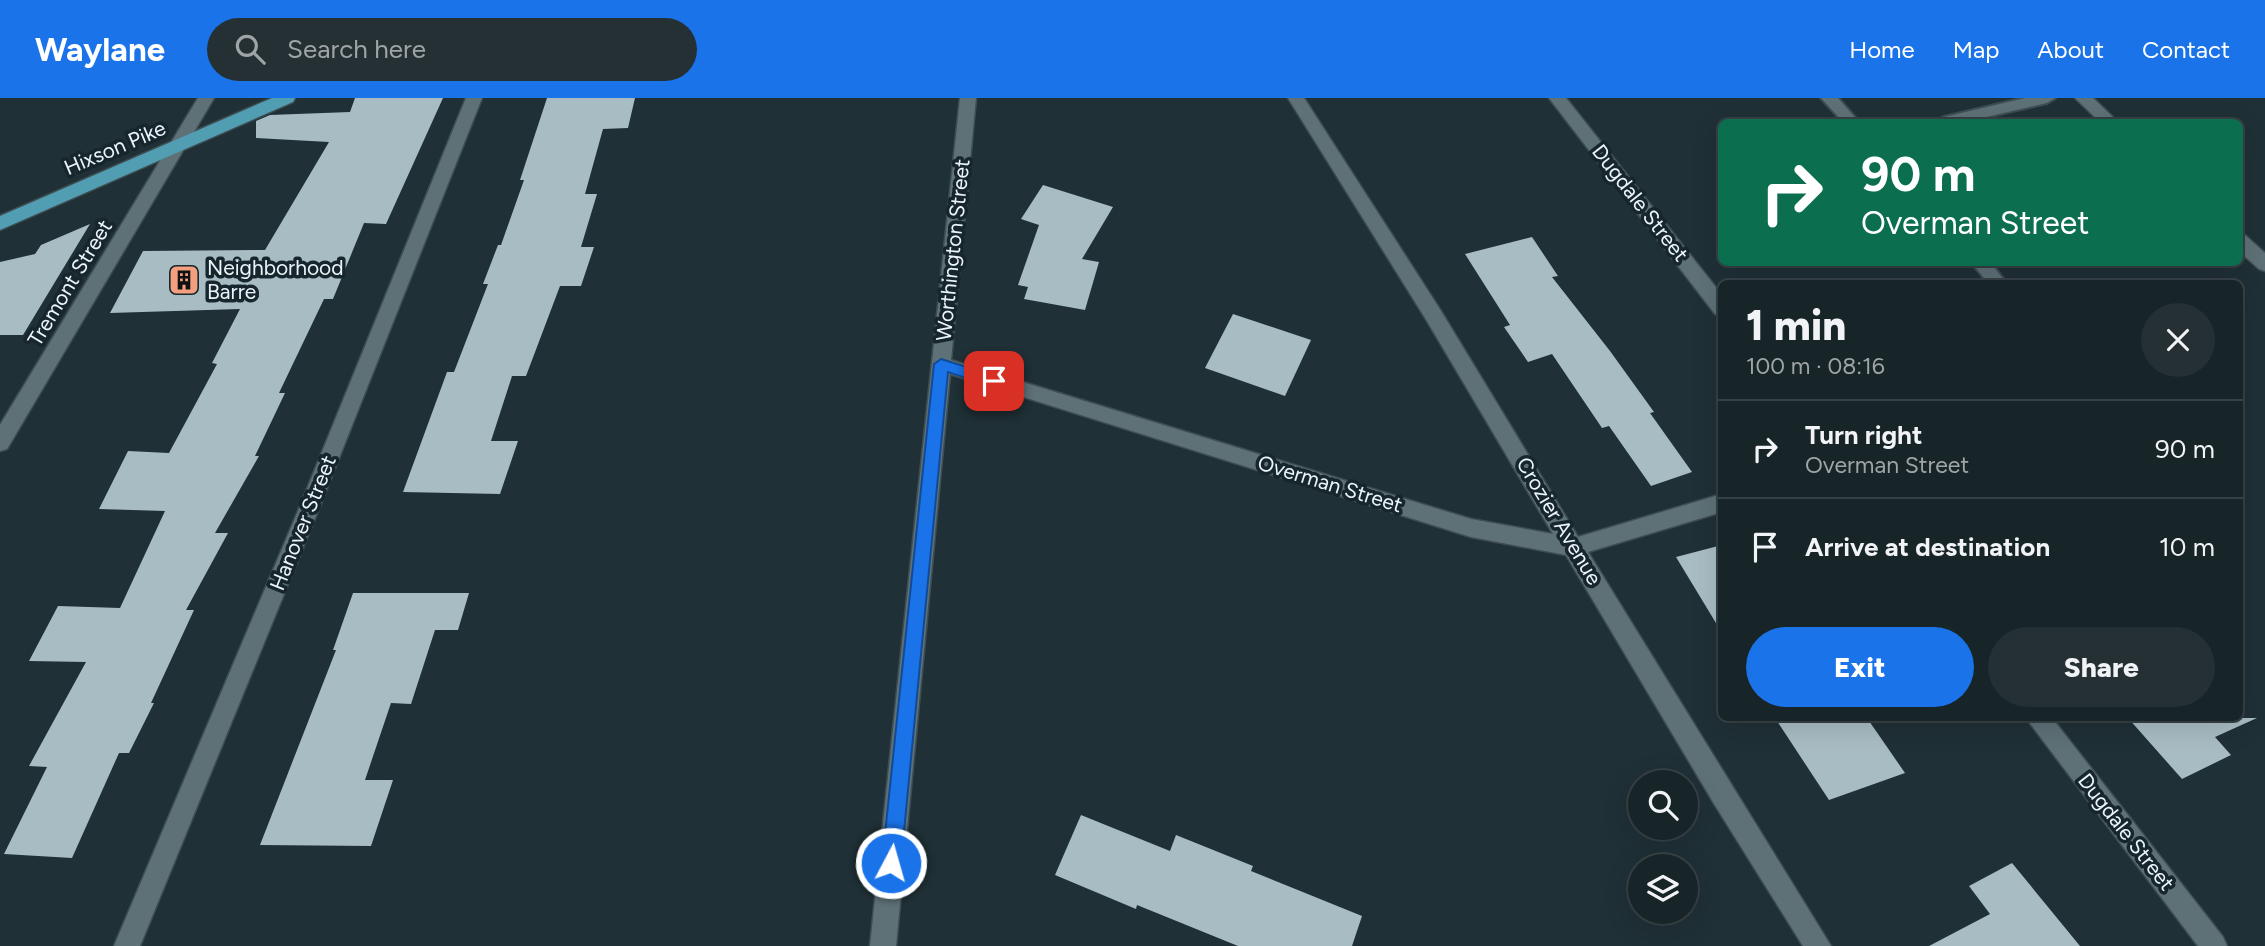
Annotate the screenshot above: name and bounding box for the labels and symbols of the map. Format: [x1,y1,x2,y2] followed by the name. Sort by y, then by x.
[60,115,169,180] street label: Hixson Pike
[1587,139,1694,266] street label: Dugdale Street
[931,158,975,342] street label: Worthington Street
[22,215,117,350] street label: Tremont Street
[207,255,344,304] place label: Neighborhood Barre
[167,263,201,297] building icon: Neighborhood Barre
[964,351,1024,411] pin
[1255,450,1405,517] street label: Overman Street
[264,452,341,594] street label: Hanover Street
[1512,452,1607,589] street label: Crozier Avenue
[2073,768,2180,895] street label: Dugdale Street
[854,826,928,900] position arrow

